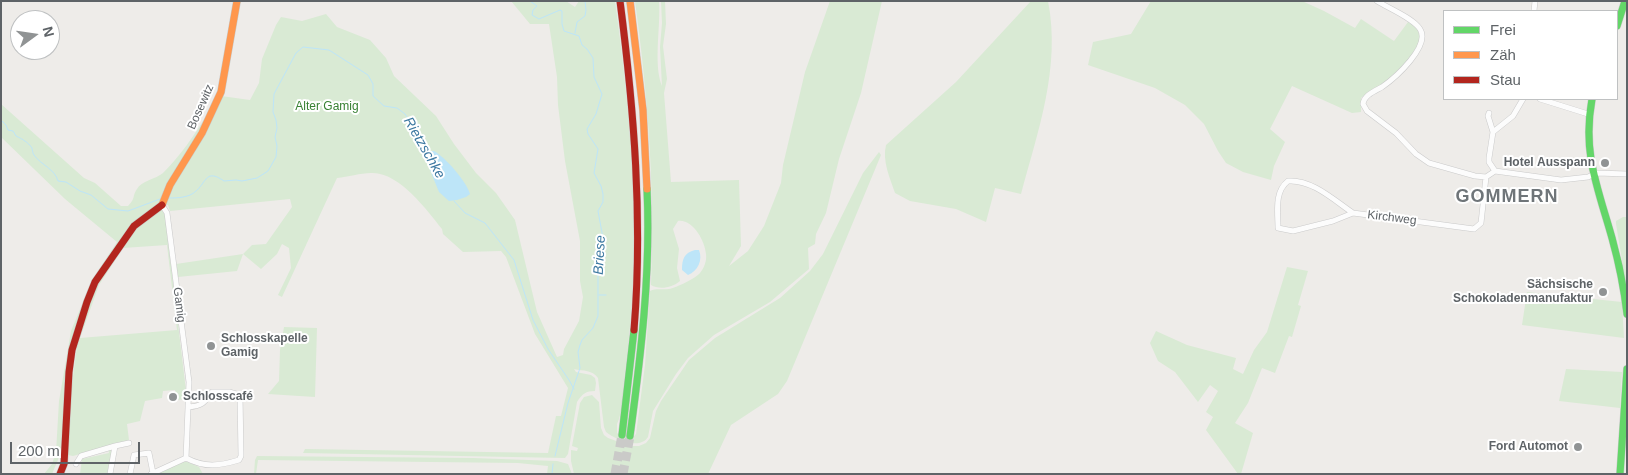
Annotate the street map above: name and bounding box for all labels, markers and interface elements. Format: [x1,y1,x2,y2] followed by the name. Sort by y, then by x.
[10,10,60,60] north arrow
[1443,10,1618,100] legend
[1490,21,1516,38] text: Frei
[40,25,58,38] text: N
[1490,46,1516,63] text: Zäh
[1490,71,1521,88] text: Stau
[185,82,217,132] street label: Bosewitz
[295,100,359,114] park label: Alter Gamig
[400,114,448,182] water label: Rietzschke
[1504,156,1595,170] place label: Hotel Ausspann
[1599,157,1611,169] marker: Hotel Ausspann
[1455,186,1559,208] district label: GOMMERN
[1367,208,1417,228] street label: Kirchweg
[591,235,609,275] water label: Briese
[1453,278,1593,306] place label: Sächsische Schokoladenmanufaktur
[1597,286,1609,298] marker: Sächsische Schokoladenmanufaktur
[170,287,188,323] street label: Gamig
[221,332,308,360] place label: Schlosskapelle Gamig
[205,340,217,352] marker: Schlosskapelle Gamig
[183,390,253,404] place label: Schlosscafé
[167,391,179,403] marker: Schlosscafé
[12,432,142,464] scale bar
[1489,440,1568,454] place label: Ford Automot
[1572,441,1584,453] marker: Ford Automot
[18,442,60,459] text: 200 m

